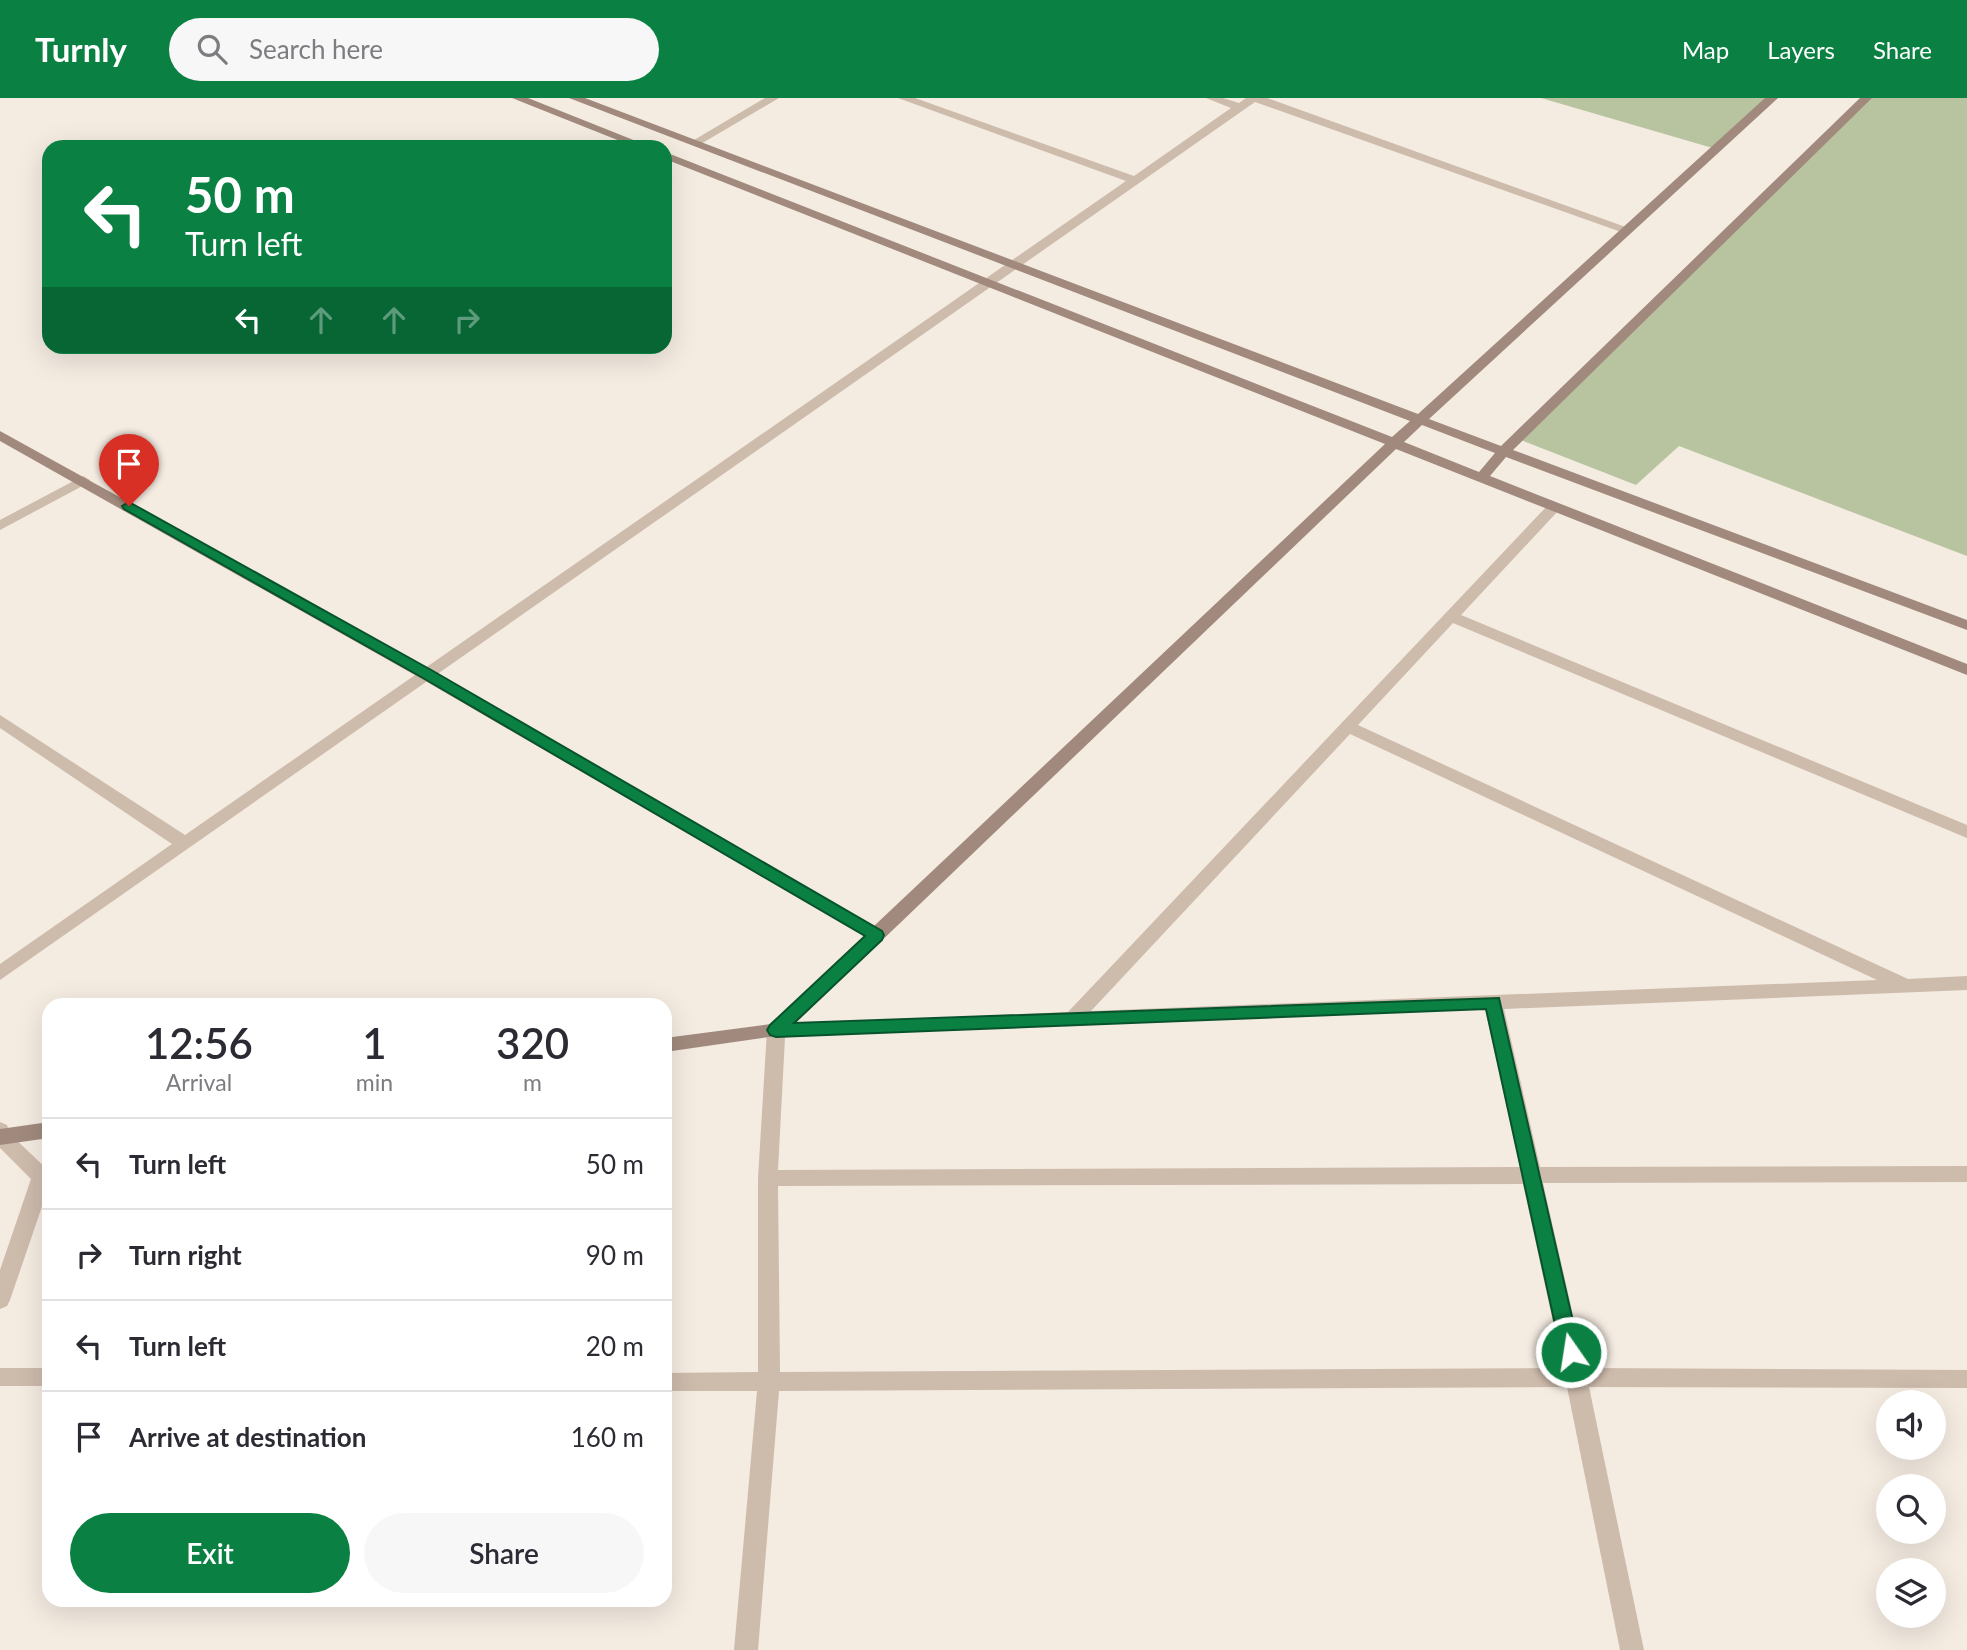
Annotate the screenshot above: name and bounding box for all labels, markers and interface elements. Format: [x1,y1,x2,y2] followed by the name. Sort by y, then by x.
[169,18,659,81] search box
[35,29,127,69] text: Turnly
[193,30,231,68] icon: search
[249,33,383,65] text: Search here
[1682,35,1729,64] text: Map
[1767,35,1835,64] text: Layers
[1873,35,1932,64] text: Share
[185,165,295,223] text: 50 m
[70,168,161,259] icon: left
[185,224,302,263] text: Turn left
[229,301,267,339] icon: left
[302,301,340,339] icon: ahead
[375,301,413,339] icon: ahead
[448,301,486,339] icon: right
[99,434,159,506] pin
[110,445,148,483] icon: arrive
[145,1018,253,1068] text: 12:56
[362,1018,387,1068] text: 1
[496,1018,569,1068] text: 320
[166,1068,232,1096] text: Arrival
[356,1068,393,1096] text: min
[523,1068,542,1096] text: m
[70,1145,108,1183] icon: left
[129,1148,226,1180] text: Turn left
[586,1148,644,1180] text: 50 m
[70,1236,108,1274] icon: right
[129,1239,242,1271] text: Turn right
[586,1239,644,1271] text: 90 m
[1534,1315,1608,1389] position arrow
[70,1327,108,1365] icon: left
[129,1330,226,1362] text: Turn left
[586,1330,644,1362] text: 20 m
[1876,1390,1946,1628] map controls
[1876,1390,1946,1460] button: sound
[70,1418,108,1456] icon: arrive
[129,1421,366,1453] text: Arrive at destination
[571,1421,644,1453] text: 160 m
[1876,1474,1946,1544] button: search
[70,1513,350,1593] button: Exit
[364,1513,644,1593] button: Share
[1876,1558,1946,1628] button: layers

